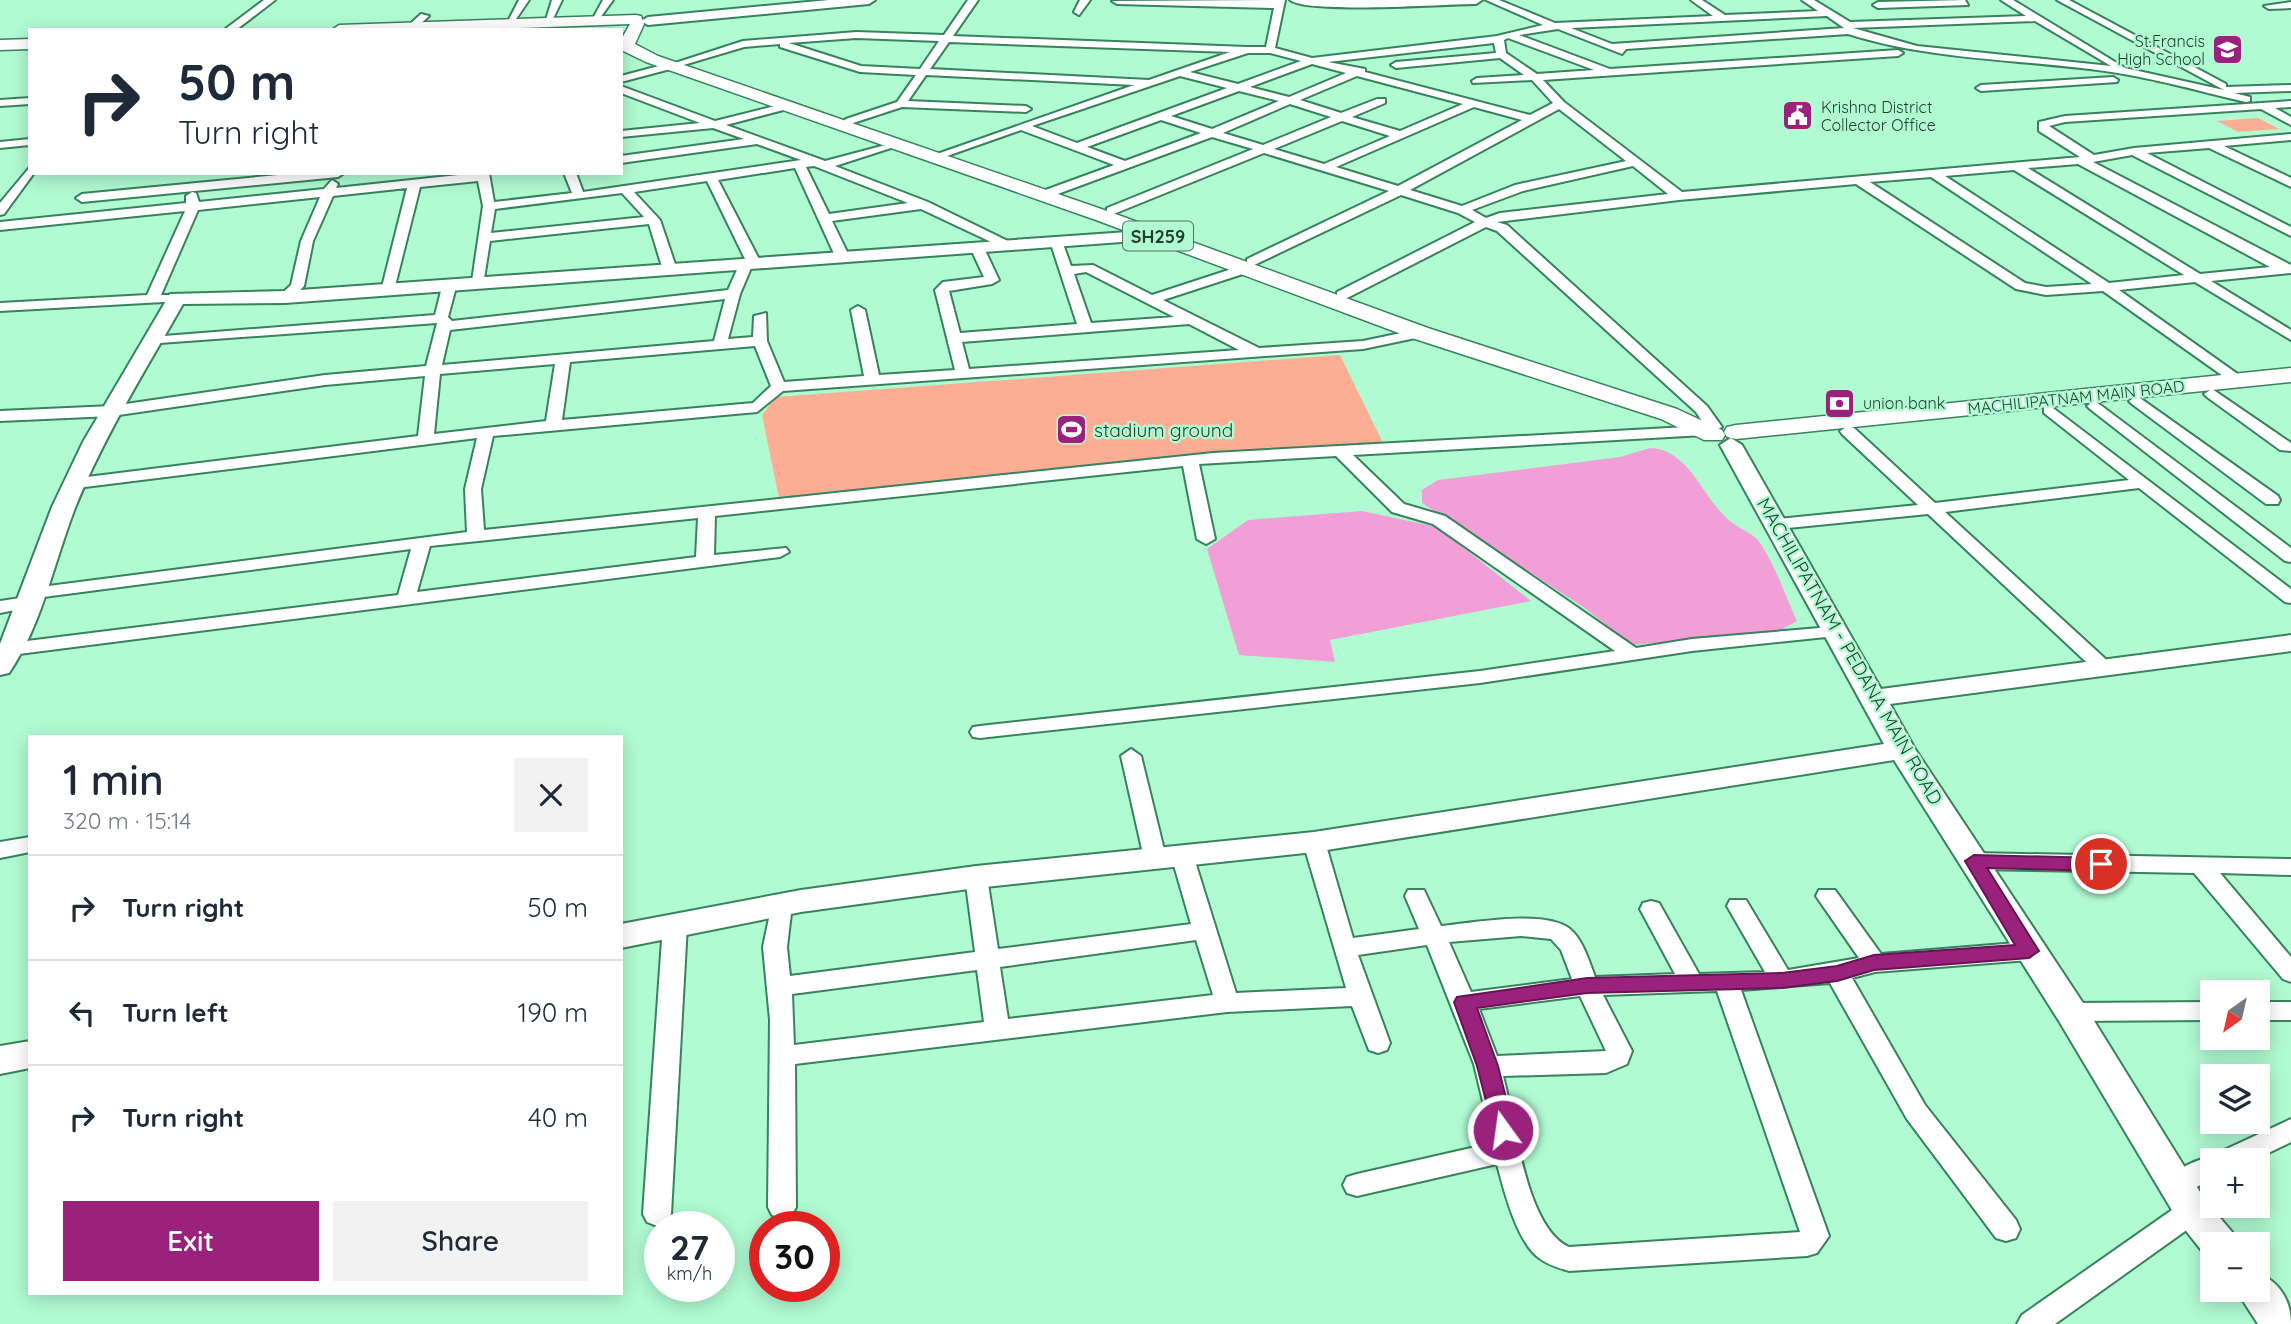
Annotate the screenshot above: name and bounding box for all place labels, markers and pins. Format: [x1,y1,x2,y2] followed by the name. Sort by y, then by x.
[2117,31,2205,69] place label: St.Francis High School
[2211,33,2245,67] school or university icon: St.Francis High School
[1821,97,1936,135] place label: Krishna District Collector Office
[1781,99,1815,133] public building icon: Krishna District Collector Office
[1823,386,1857,420] bank icon: union bank
[1863,393,1945,413] place label: union bank
[1054,413,1088,447] sports icon: stadium ground
[1094,418,1233,442] place label: stadium ground
[2071,834,2131,894] pin

